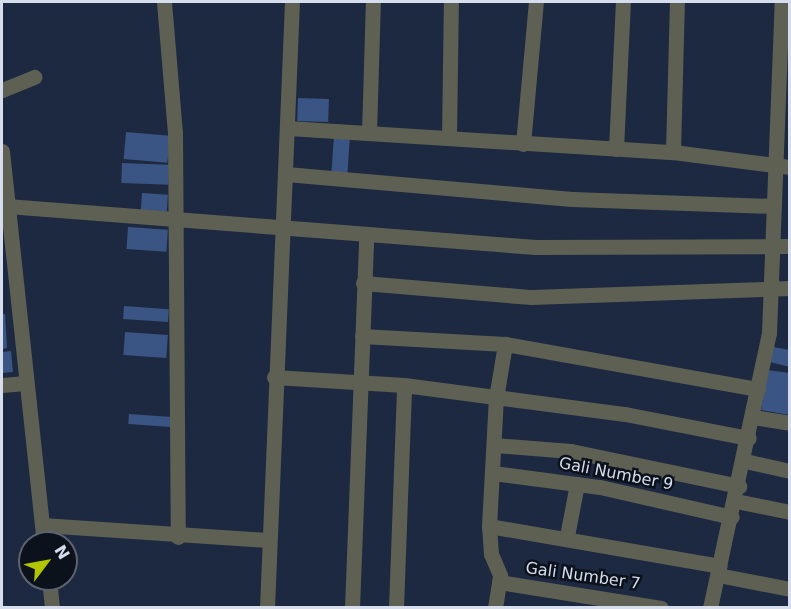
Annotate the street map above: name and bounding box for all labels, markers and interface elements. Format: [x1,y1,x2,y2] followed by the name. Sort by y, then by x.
[557,454,675,494] street label: Gali Number 9
[18,531,78,591] north arrow
[50,542,74,563] text: N
[524,558,642,594] street label: Gali Number 7

